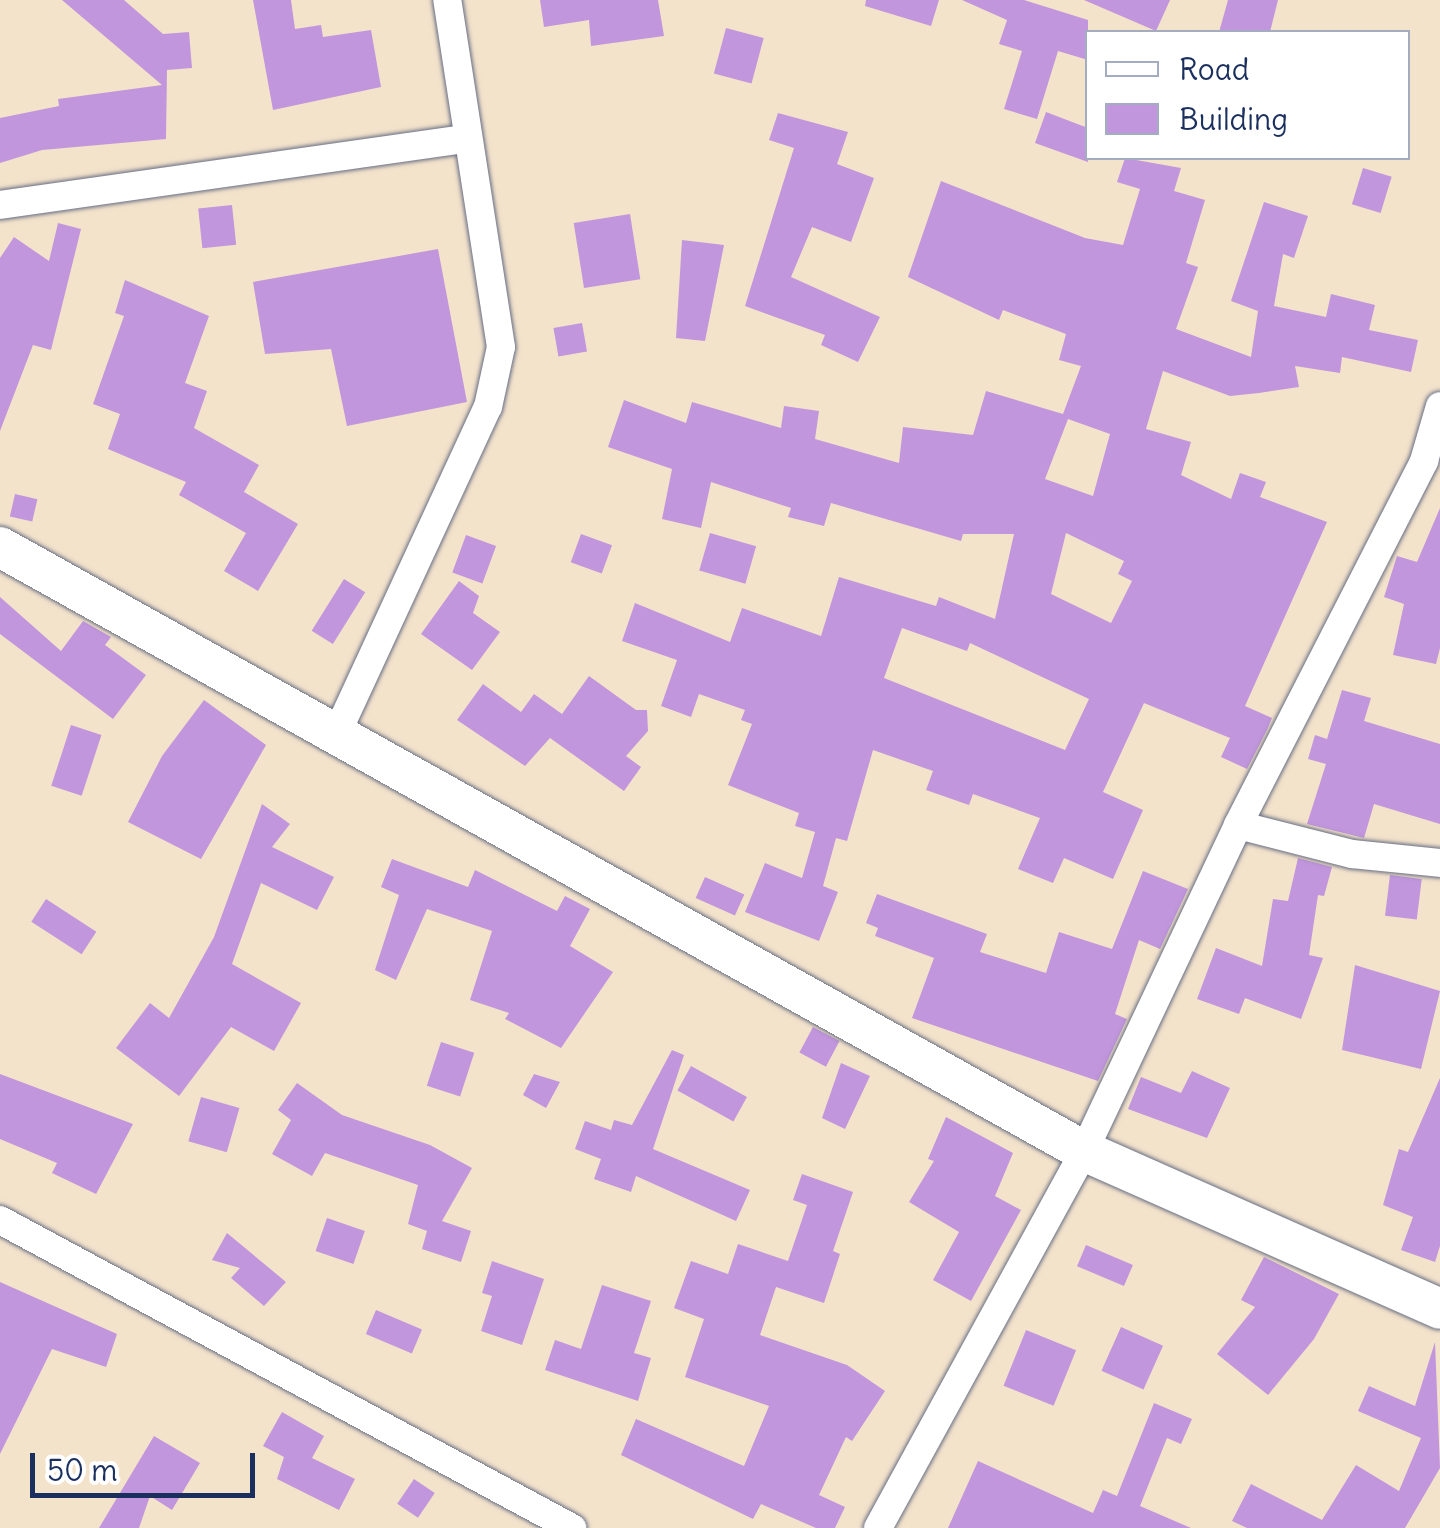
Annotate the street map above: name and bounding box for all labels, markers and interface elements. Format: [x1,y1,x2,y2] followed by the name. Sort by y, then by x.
[1085,30,1410,160] legend
[1179,50,1249,88] text: Road
[1179,100,1288,138] text: Building
[35,1433,260,1495] scale bar
[47,1451,117,1489] text: 50 m

